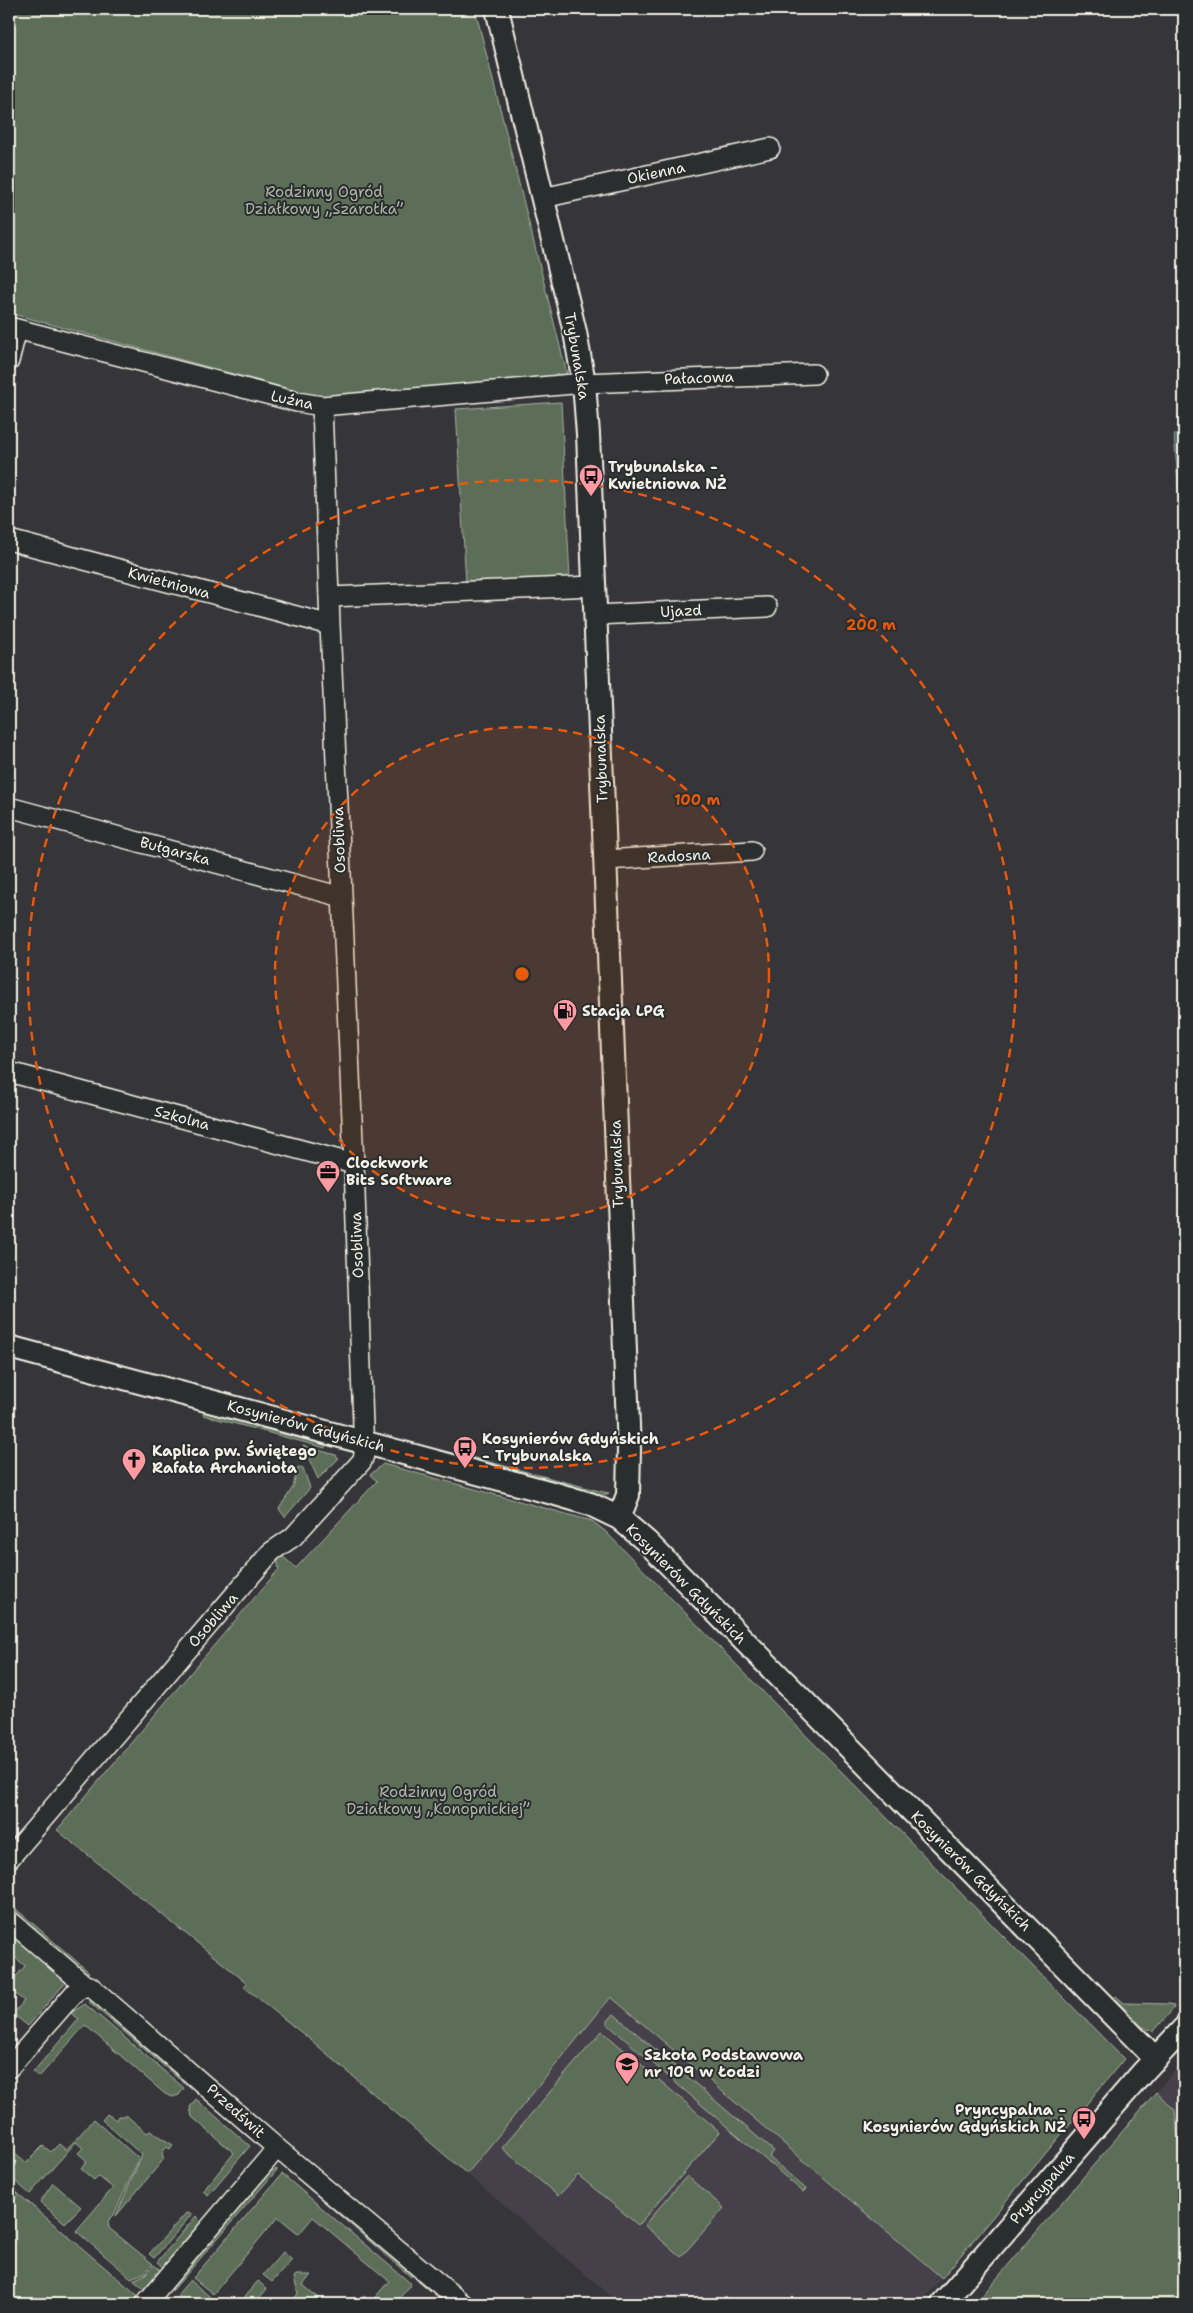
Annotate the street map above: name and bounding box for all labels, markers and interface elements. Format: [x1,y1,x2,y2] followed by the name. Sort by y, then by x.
[625,157,688,189] street label: Okienna
[245,182,404,219] park label: Rodzinny Ogród Działkowy „Szarotka”
[559,311,595,402] street label: Trybunalska
[664,367,735,389] street label: Pałacowa
[269,386,316,414] street label: Luźna
[608,457,727,494] place label: Trybunalska - Kwietniowa NŻ
[578,463,604,497] bus stop icon: Trybunalska - Kwietniowa NŻ
[126,562,213,604] street label: Kwietniowa
[660,600,703,622] street label: Ujazd
[846,615,896,635] text: 200 m
[589,714,613,803] street label: Trybunalska
[674,790,720,810] text: 100 m
[328,806,350,873] street label: Osobliwa
[138,832,213,870] street label: Bułgarska
[647,844,712,868] street label: Radosna
[513,965,531,983] centre of rings
[552,998,578,1032] fuel station icon: Stacja LPG
[582,1001,665,1021] place label: Stacja LPG
[152,1101,213,1135] street label: Szkolna
[605,1119,629,1208] street label: Trybunalska
[346,1153,452,1190] place label: Clockwork Bits Software
[315,1159,341,1193] office icon: Clockwork Bits Software
[346,1211,368,1278] street label: Osobliwa
[225,1395,387,1457] street label: Kosynierów Gdyńskich
[482,1429,659,1466] place label: Kosynierów Gdyńskich - Trybunalska
[452,1435,478,1469] bus stop icon: Kosynierów Gdyńskich - Trybunalska
[152,1440,317,1478] place label: Kaplica pw. Świętego Rafała Archanioła
[121,1447,147,1481] church icon: Kaplica pw. Świętego Rafała Archanioła
[621,1519,751,1649] street label: Kosynierów Gdyńskich
[184,1588,243,1652] street label: Osobliwa
[346,1782,530,1819] park label: Rodzinny Ogród Działkowy „Konopnickiej”
[906,1806,1036,1936] street label: Kosynierów Gdyńskich
[644,2045,804,2082] place label: Szkoła Podstawowa nr 109 w Łodzi
[614,2051,640,2085] school or university icon: Szkoła Podstawowa nr 109 w Łodzi
[203,2079,269,2143] street label: Przedświt
[863,2100,1066,2137] place label: Pryncypalna - Kosynierów Gdyńskich NŻ
[1071,2106,1097,2140] bus stop icon: Pryncypalna - Kosynierów Gdyńskich NŻ
[1005,2147,1079,2228] street label: Pryncypalna

